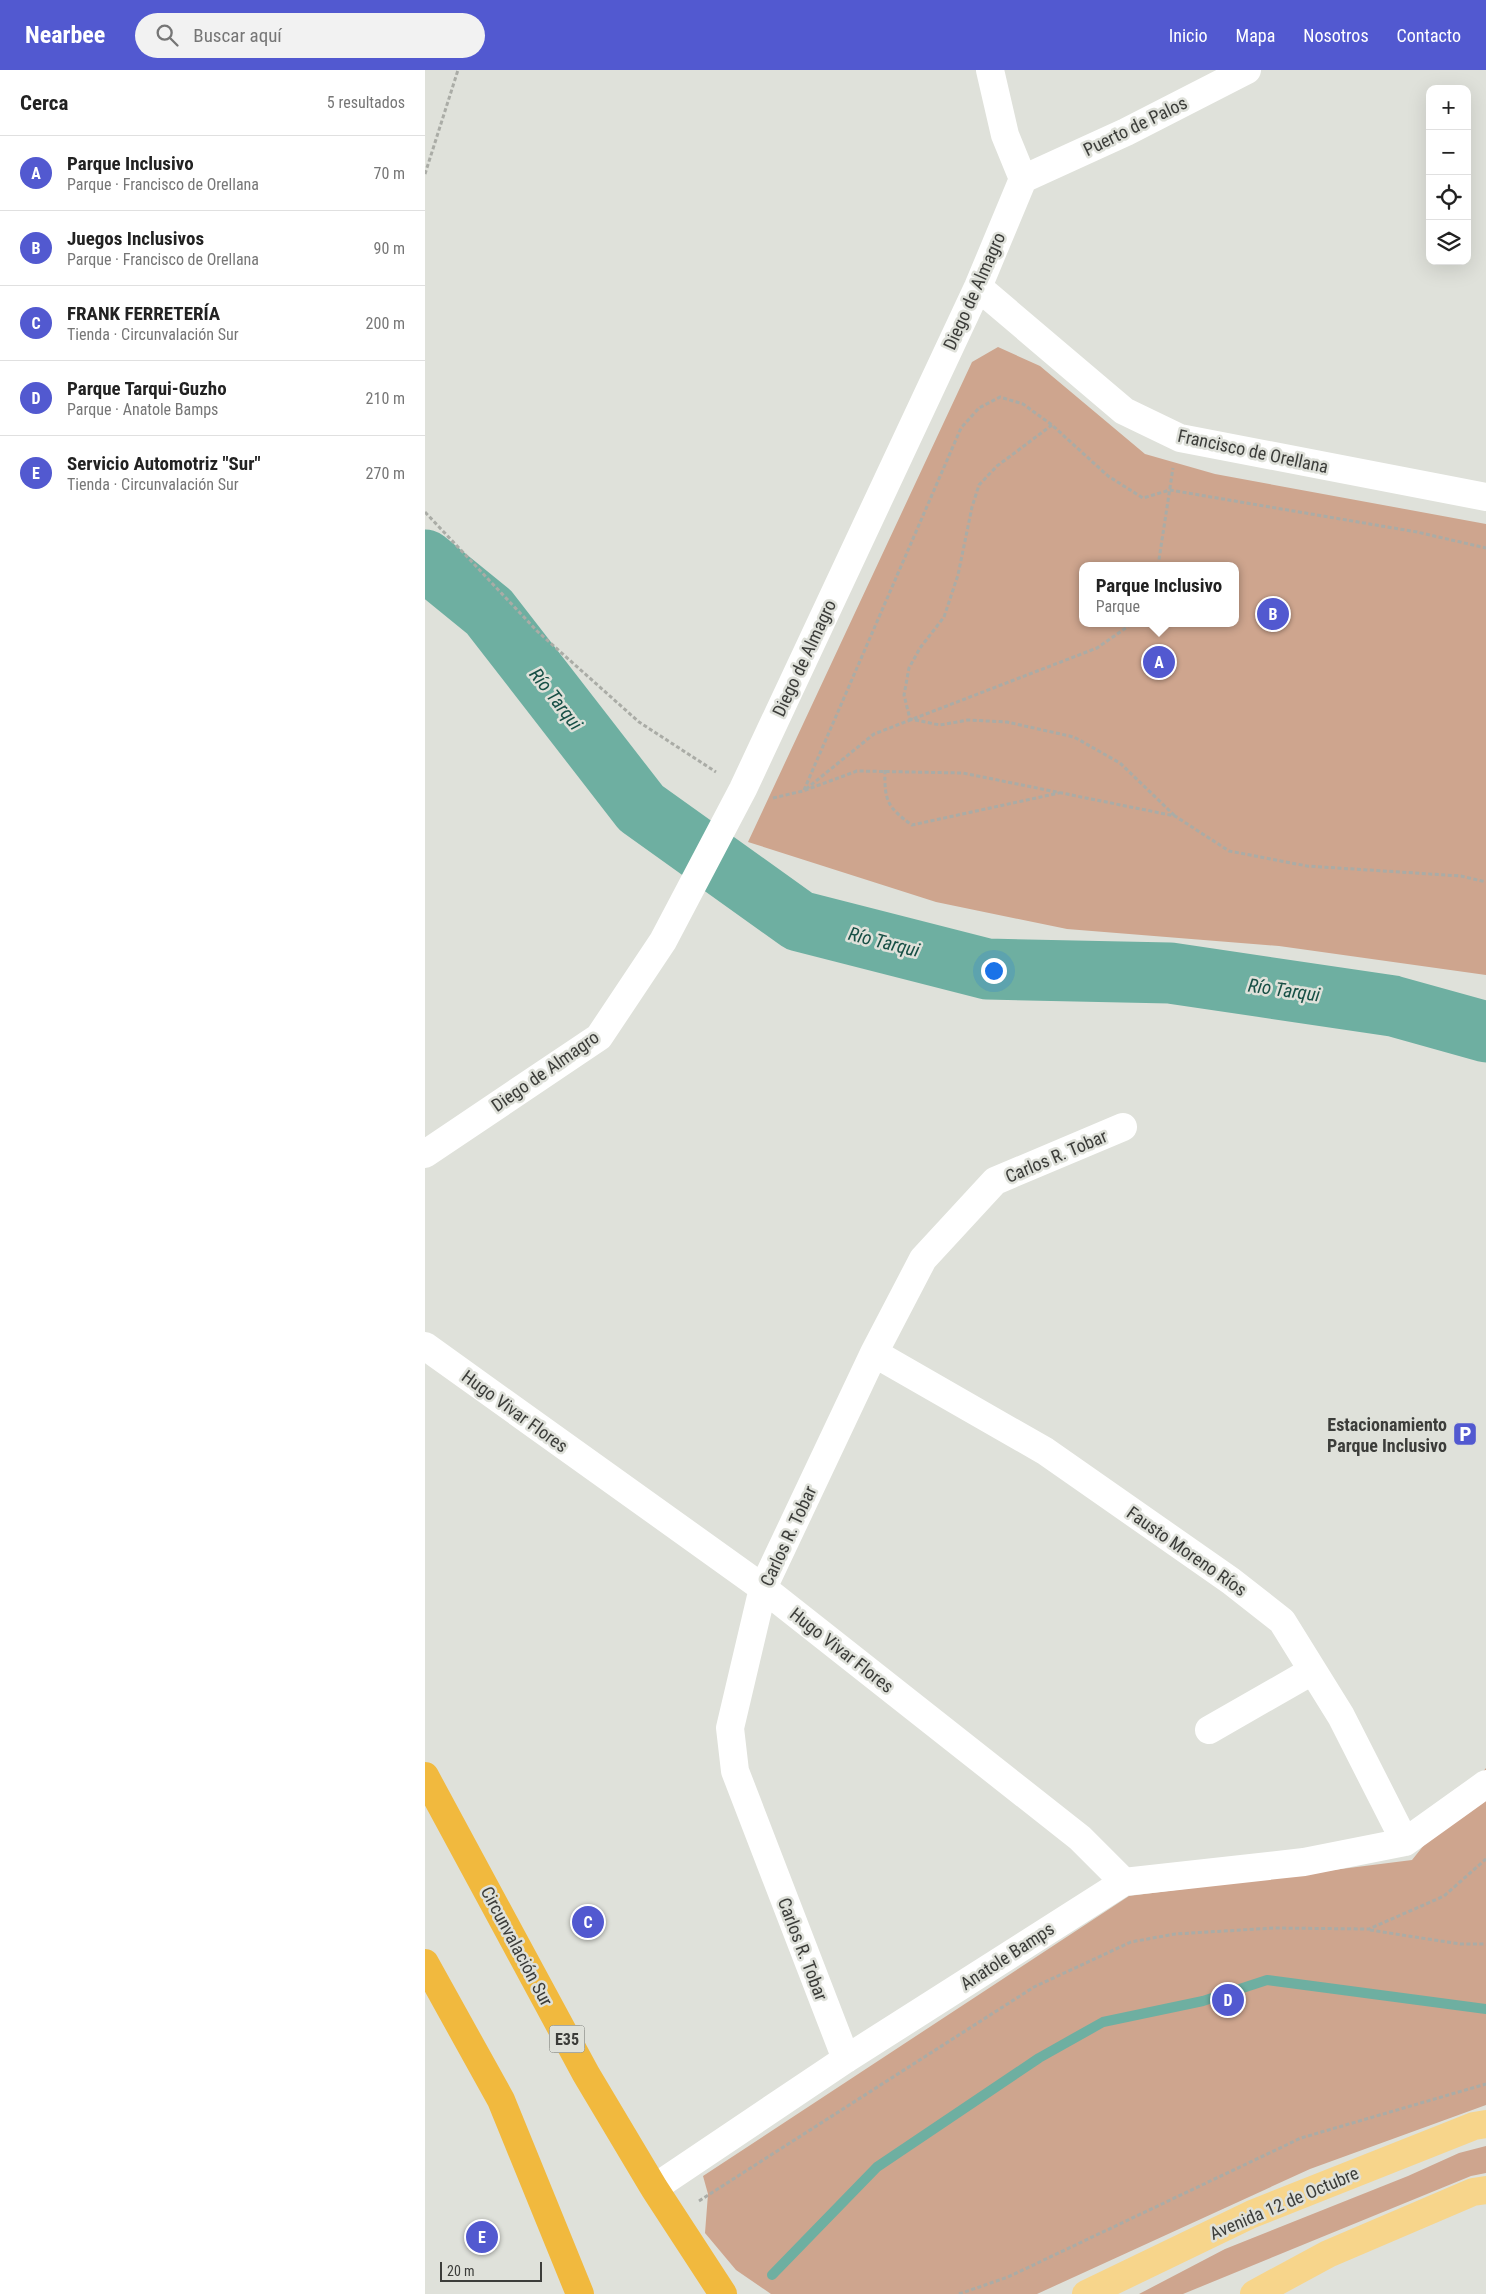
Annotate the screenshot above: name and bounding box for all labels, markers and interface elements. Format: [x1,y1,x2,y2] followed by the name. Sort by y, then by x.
[135,13,485,58] search box
[25,21,105,49] text: Nearbee
[153,21,181,49] icon: search
[193,24,282,47] text: Buscar aquí
[1169,25,1208,46] text: Inicio
[1236,25,1275,46] text: Mapa
[1303,25,1369,46] text: Nosotros
[1397,25,1461,46] text: Contacto
[1426,85,1471,265] map controls
[1426,85,1471,130] button: +
[20,91,68,115] text: Cerca
[1080,92,1190,160] street label: Puerto de Palos
[327,93,405,112] text: 5 resultados
[1426,130,1471,175] button: −
[67,152,194,175] text: Parque Inclusivo
[31,164,41,183] text: A
[373,164,405,183] text: 70 m
[67,175,259,194] text: Parque · Francisco de Orellana
[1426,175,1471,220] button: locate
[1426,220,1471,265] button: layers
[67,227,204,250] text: Juegos Inclusivos
[939,229,1009,353] street label: Diego de Almagro
[32,239,40,258] text: B
[373,239,405,258] text: 90 m
[67,250,259,269] text: Parque · Francisco de Orellana
[67,302,220,325] text: FRANK FERRETERÍA
[31,314,41,333] text: C
[366,314,405,333] text: 200 m
[67,325,239,344] text: Tienda · Circunvalación Sur
[67,377,227,400] text: Parque Tarqui-Guzho
[31,389,41,408] text: D
[366,389,405,408] text: 210 m
[67,400,218,419] text: Parque · Anatole Bamps
[1176,425,1330,477] street label: Francisco de Orellana
[67,452,261,475] text: Servicio Automotriz "Sur"
[32,464,40,483] text: E
[366,464,405,483] text: 270 m
[67,475,239,494] text: Tienda · Circunvalación Sur
[1079,562,1239,627] popup
[1096,574,1222,597] text: Parque Inclusivo
[1257,595,1289,633] pin: B
[768,596,840,720] street label: Diego de Almagro
[1096,597,1140,616] text: Parque
[1143,643,1175,681] pin: A
[525,663,588,735] water label: Río Tarqui
[846,922,923,962] water label: Río Tarqui
[981,958,1007,984] your location
[1247,974,1322,1007] water label: Río Tarqui
[487,1026,603,1116] street label: Diego de Almagro
[1002,1125,1110,1187] street label: Carlos R. Tobar
[458,1366,572,1456] street label: Hugo Vivar Flores
[1327,1414,1447,1456] place label: Estacionamiento Parque Inclusivo
[1452,1421,1478,1447] parking icon: Estacionamiento Parque Inclusivo
[756,1482,821,1590] street label: Carlos R. Tobar
[1123,1502,1251,1600] street label: Fausto Moreno Ríos
[786,1603,898,1697] street label: Hugo Vivar Flores
[477,1883,558,2010] street label: Circunvalación Sur
[774,1895,832,2004] street label: Carlos R. Tobar
[572,1903,604,1941] pin: C
[956,1918,1058,1994] street label: Anatole Bamps
[1212,1981,1244,2019] pin: D
[549,2026,585,2052] road number: E35
[1206,2162,1362,2244] street label: Avenida 12 de Octubre
[466,2218,498,2256] pin: E
[440,2259,543,2282] scale bar
[447,2263,475,2279] text: 20 m

